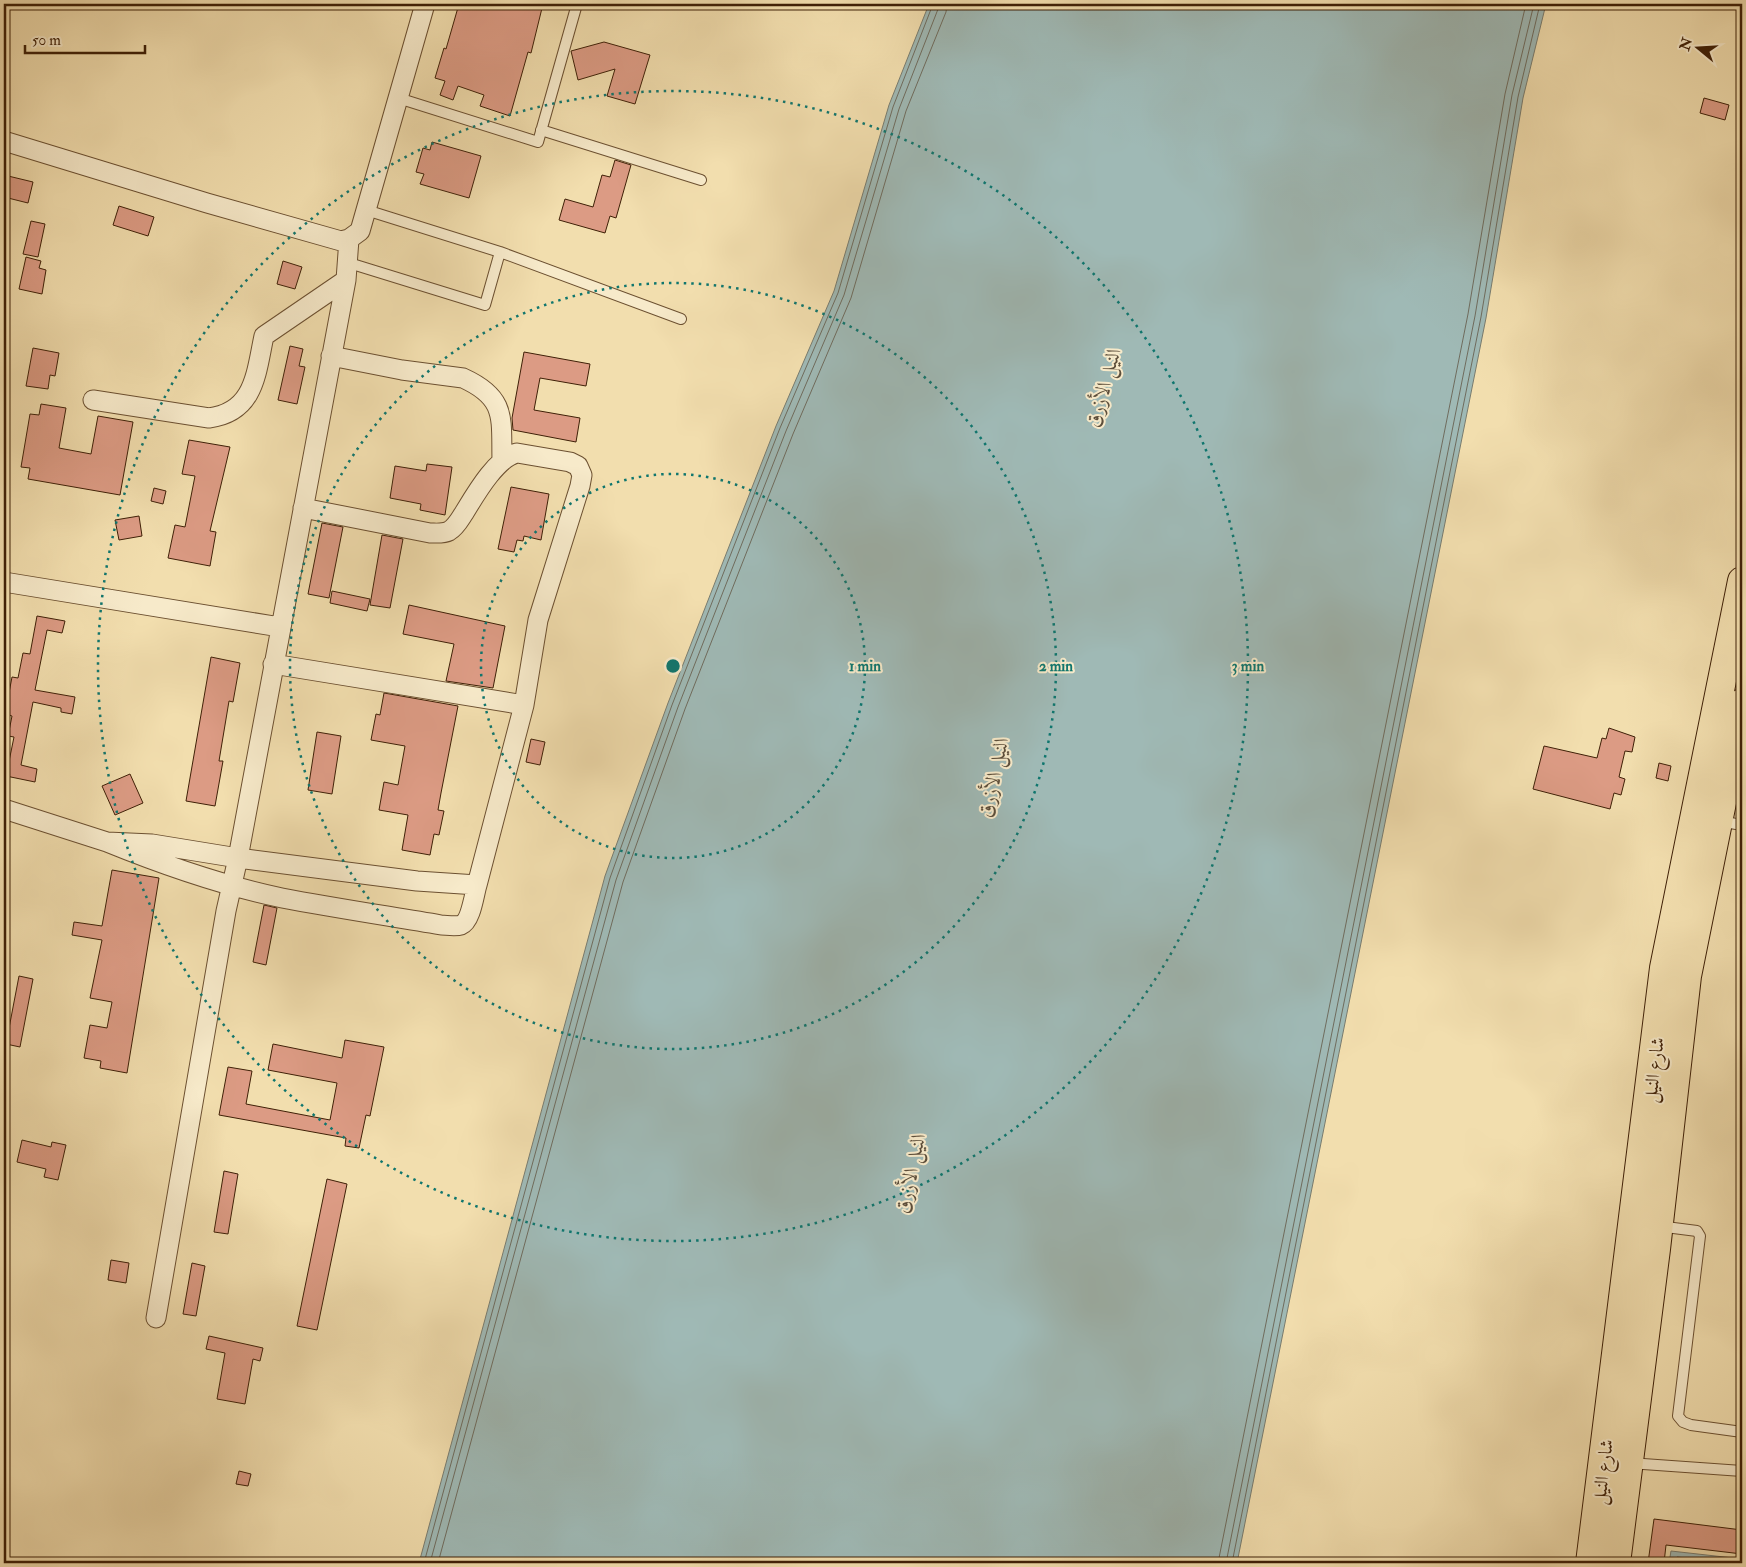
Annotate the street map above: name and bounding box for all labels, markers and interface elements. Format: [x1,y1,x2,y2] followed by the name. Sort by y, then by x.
[25,22,145,54] scale bar
[1674,22,1724,72] north arrow
[32,31,61,50] text: 50 m
[1676,35,1696,54] text: N
[1077,344,1129,430] water label: النيل الأزرق
[664,657,682,675] centre of rings
[849,657,881,676] text: 1 min
[1039,657,1073,676] text: 2 min
[1232,657,1264,676] text: 3 min
[970,734,1016,820] water label: النيل الأزرق
[1638,1036,1673,1105] street label: شارع النيل
[887,1130,933,1216] water label: النيل الأزرق
[1587,1438,1622,1507] street label: شارع النيل

